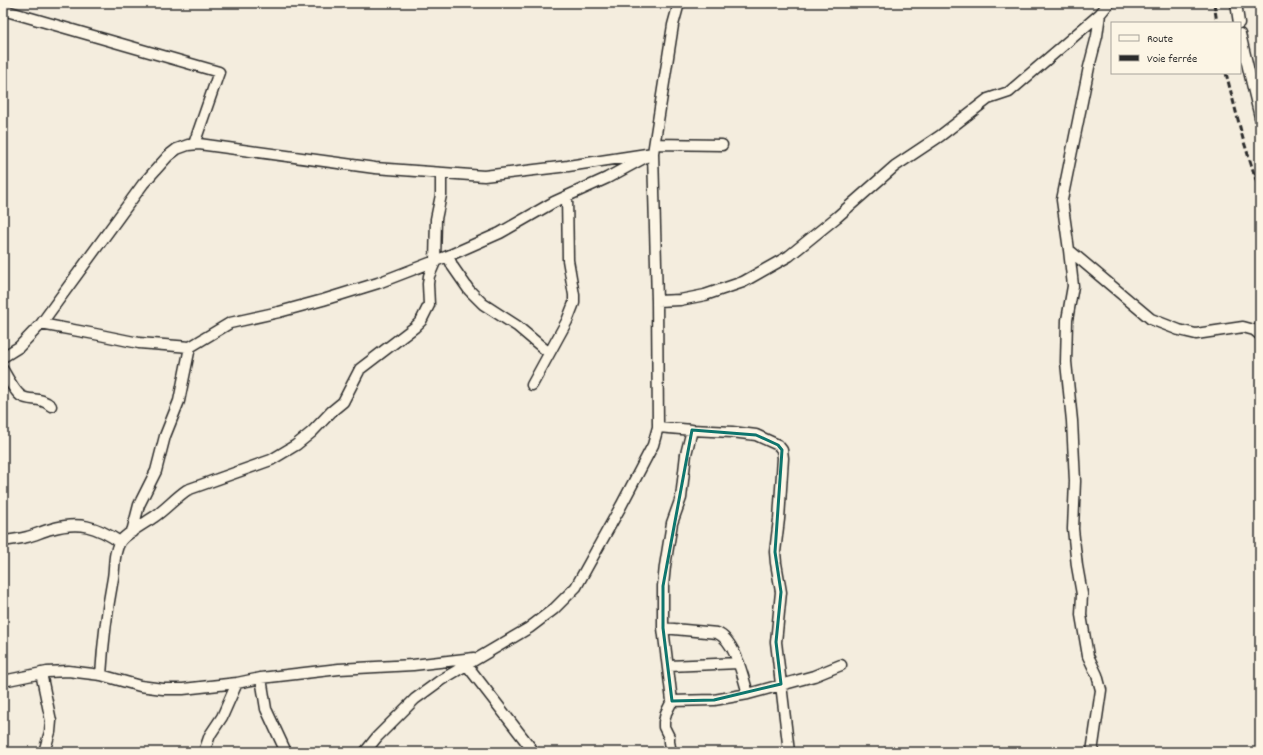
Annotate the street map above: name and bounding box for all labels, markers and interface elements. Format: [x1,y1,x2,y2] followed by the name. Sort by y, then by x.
[1111,22,1241,74] legend
[1147,31,1173,48] text: Route
[1147,51,1197,68] text: Voie ferrée

